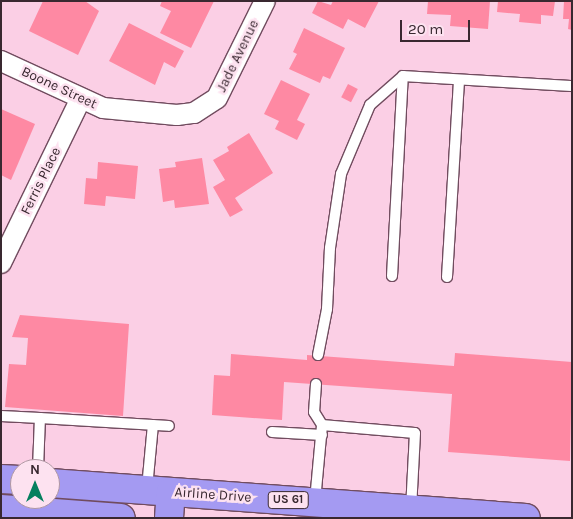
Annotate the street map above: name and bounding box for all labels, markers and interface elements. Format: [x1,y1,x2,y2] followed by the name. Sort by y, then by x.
[403,10,473,42] scale bar
[213,17,263,95] street label: Jade Avenue
[408,20,443,38] text: 20 m
[19,63,99,113] street label: Boone Street
[17,145,65,217] street label: Ferris Place
[10,459,60,509] north arrow
[30,461,40,478] text: N
[174,484,252,506] street label: Airline Drive
[267,490,309,510] road number: US 61

